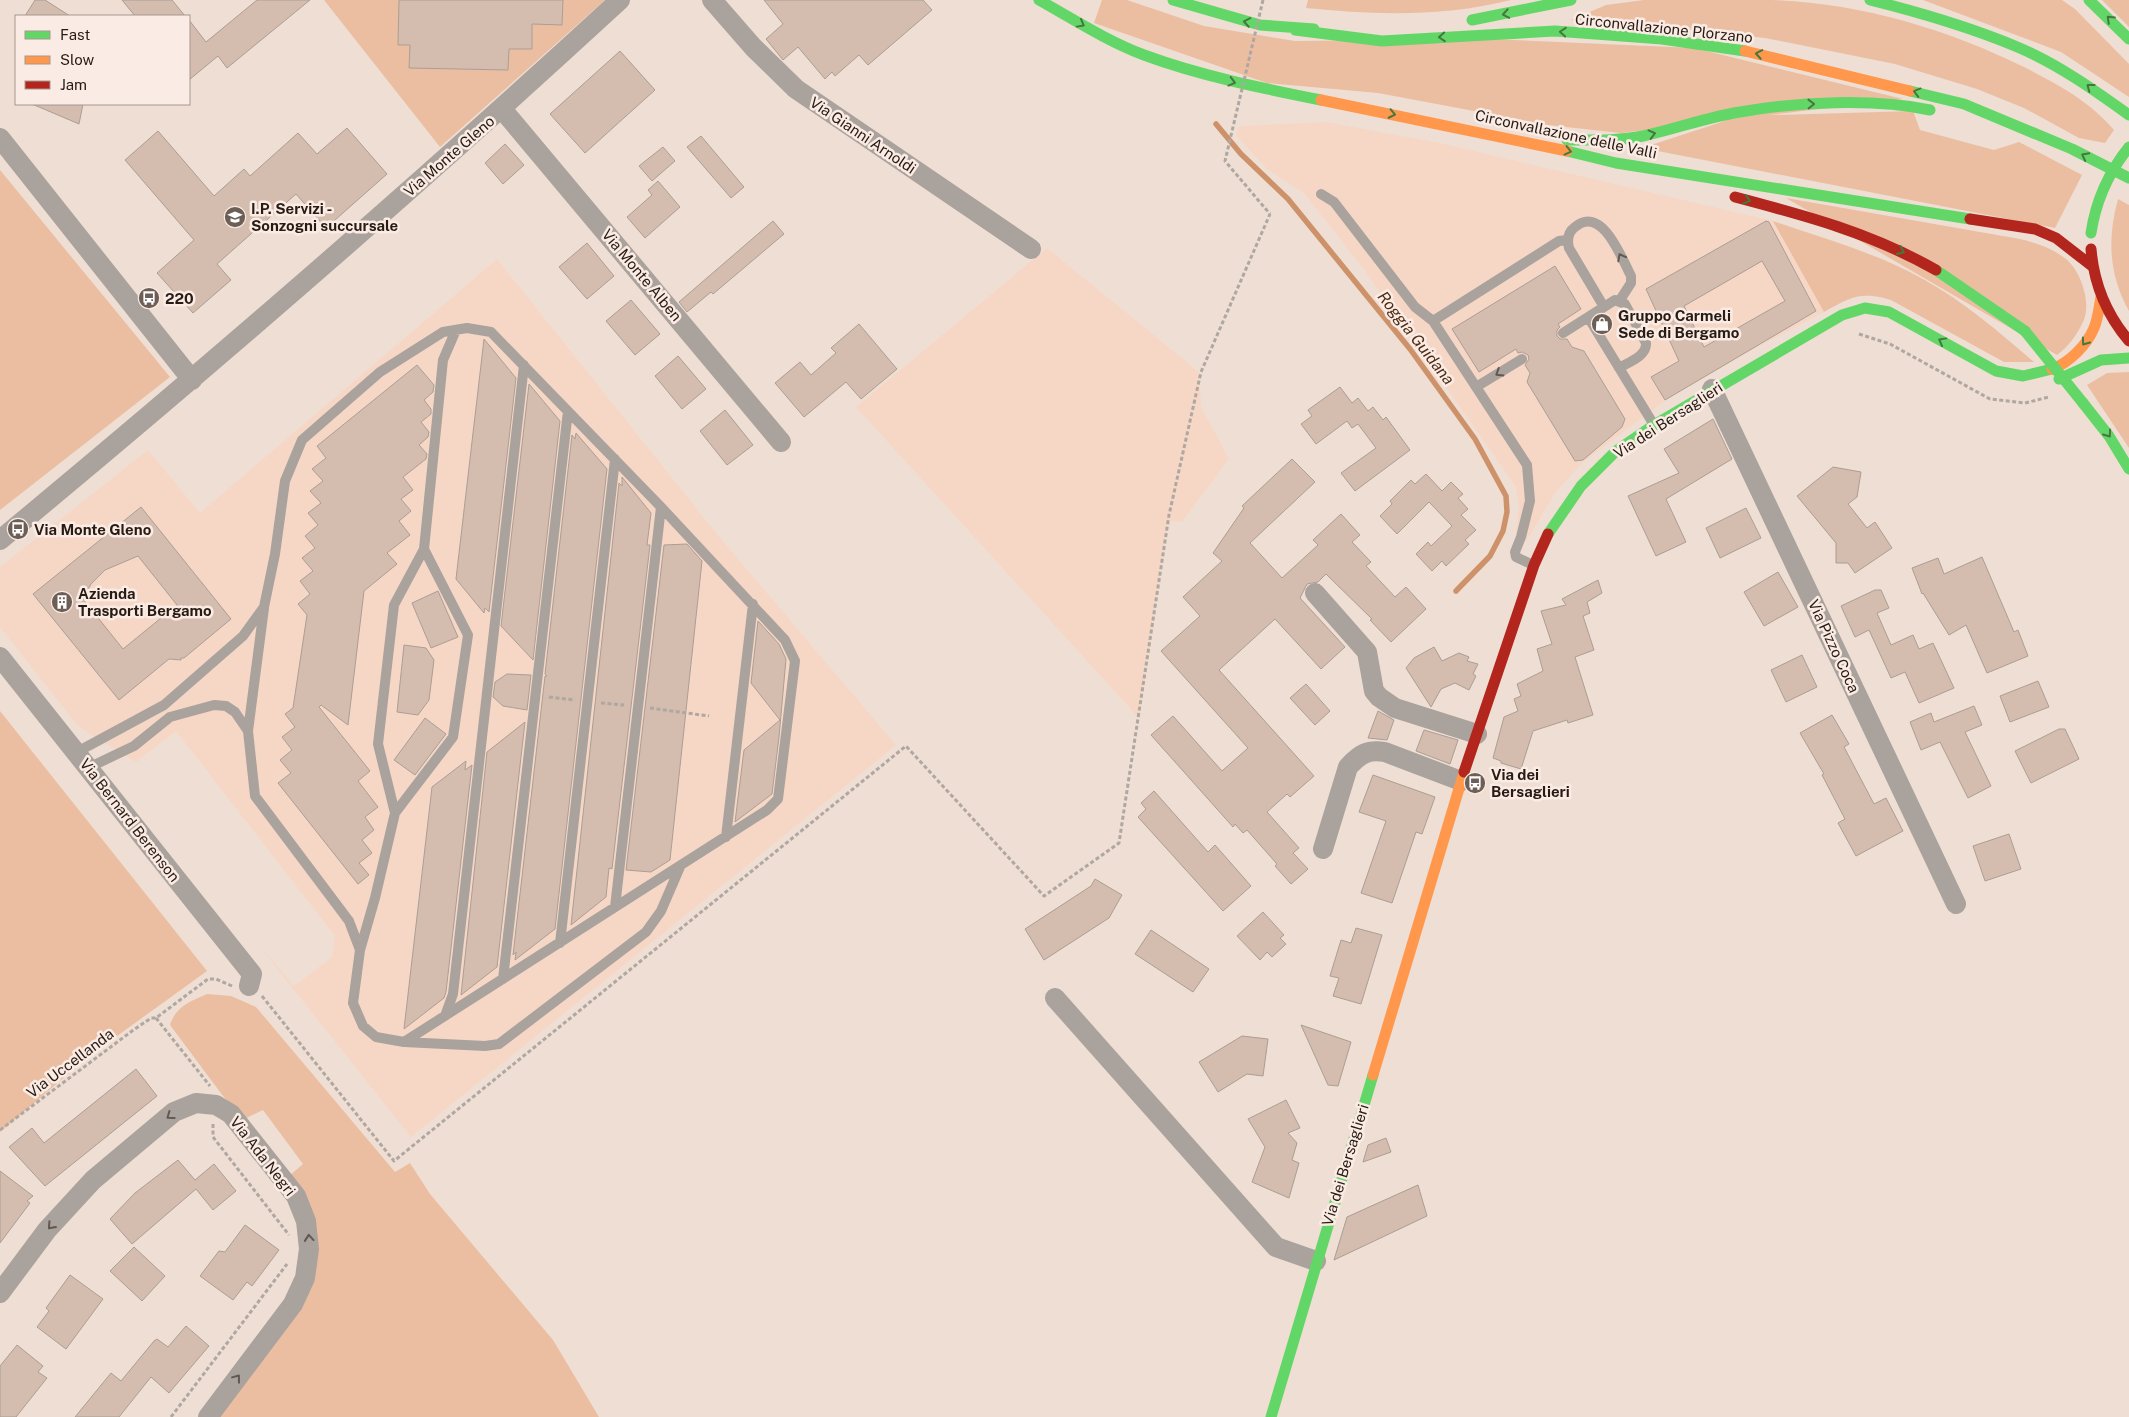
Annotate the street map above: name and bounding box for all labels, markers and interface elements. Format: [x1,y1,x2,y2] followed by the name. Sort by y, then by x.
[1502,8,1510,18] one-way arrow
[1574,10,1754,46] street label: Circonvallazione Plorzano
[15,15,190,105] legend
[2106,16,2115,25] one-way arrow
[1243,17,1251,27] one-way arrow
[1076,18,1085,28] one-way arrow
[60,26,90,43] text: Fast
[1559,26,1567,37] one-way arrow
[1438,31,1446,42] one-way arrow
[1755,49,1764,59] one-way arrow
[60,51,95,68] text: Slow
[60,76,87,93] text: Jam
[1228,76,1236,86] one-way arrow
[2086,84,2095,93] one-way arrow
[1913,87,1922,98] one-way arrow
[807,93,919,177] street label: Via Gianni Arnoldi
[1808,99,1815,109] one-way arrow
[1474,106,1658,162] street label: Circonvallazione delle Valli
[1387,108,1396,119] one-way arrow
[400,112,498,200] street label: Via Monte Gleno
[1647,129,1656,140] one-way arrow
[1563,145,1572,156] one-way arrow
[2082,152,2091,162] one-way arrow
[1743,194,1751,205] one-way arrow
[251,200,398,234] place label: I.P. Servizi - Sonzogni succursale
[223,205,247,229] school or university icon: I.P. Servizi - Sonzogni succursale
[599,226,685,324] street label: Via Monte Alben
[1896,245,1905,255] one-way arrow
[1617,253,1627,262] one-way arrow
[137,286,161,310] bus stop icon: 220
[1374,287,1458,389] water label: Roggia Guidana
[165,290,194,307] place label: 220
[1618,307,1740,341] place label: Gruppo Carmeli Sede di Bergamo
[1590,312,1614,336] shop icon: Gruppo Carmeli Sede di Bergamo
[2082,336,2091,346] one-way arrow
[1938,338,1947,348] one-way arrow
[1495,366,1504,376] one-way arrow
[1610,378,1726,462] street label: Via dei Bersaglieri
[2102,429,2111,438] one-way arrow
[6,517,30,541] bus stop icon: Via Monte Gleno
[34,521,152,538] place label: Via Monte Gleno
[78,585,212,619] place label: Azienda Trasporti Bergamo
[50,590,74,614] building icon: Azienda Trasporti Bergamo
[1805,597,1863,695] street label: Via Pizzo Coca
[77,755,183,885] street label: Via Bernard Berenson
[1491,766,1570,800] place label: Via dei Bersaglieri
[1463,771,1487,795] bus stop icon: Via dei Bersaglieri
[23,1025,117,1101] street label: Via Uccellanda
[1318,1102,1372,1228] street label: Via dei Bersaglieri
[166,1110,176,1119] one-way arrow
[227,1113,299,1199] street label: Via Ada Negri
[48,1220,57,1229] one-way arrow
[303,1233,314,1241] one-way arrow
[232,1375,240,1384] one-way arrow

